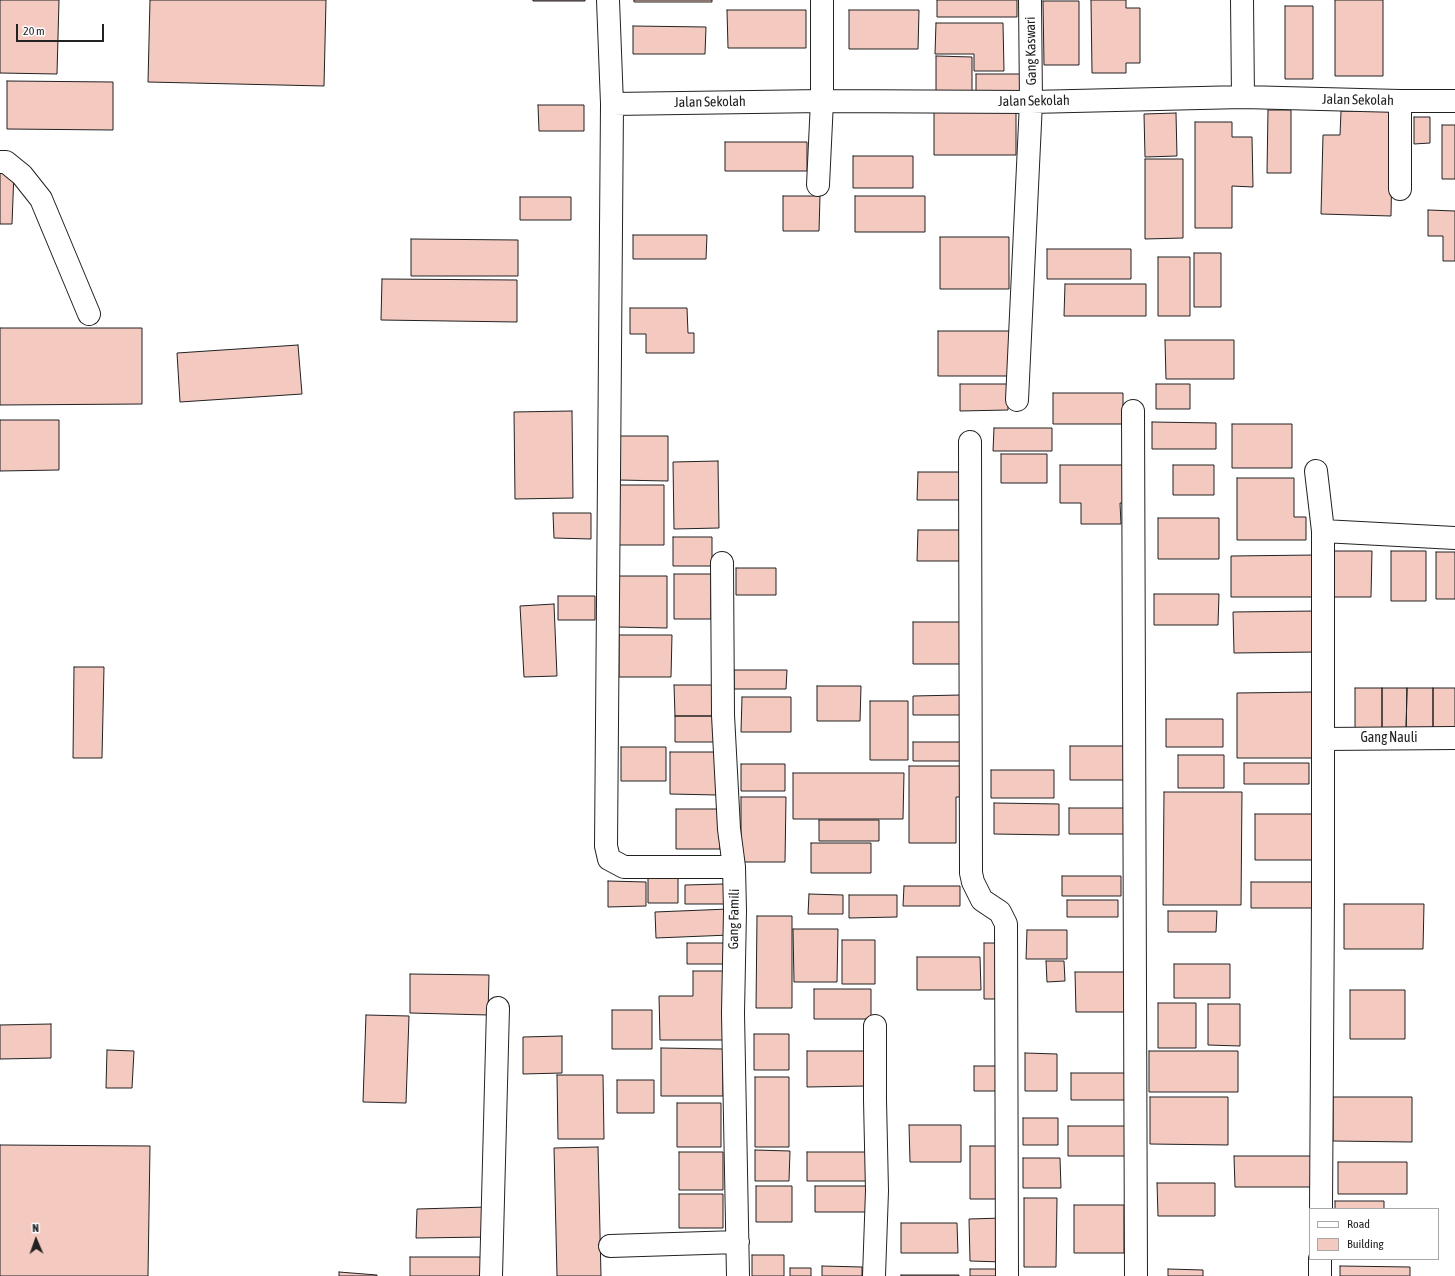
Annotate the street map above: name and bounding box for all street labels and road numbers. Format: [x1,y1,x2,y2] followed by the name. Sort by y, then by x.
[1022,16,1040,86] street label: Gang Kaswari
[1322,91,1394,109] street label: Jalan Sekolah
[998,92,1070,110] street label: Jalan Sekolah
[674,93,746,111] street label: Jalan Sekolah
[1360,730,1418,746] street label: Gang Nauli
[725,888,743,950] street label: Gang Famili

